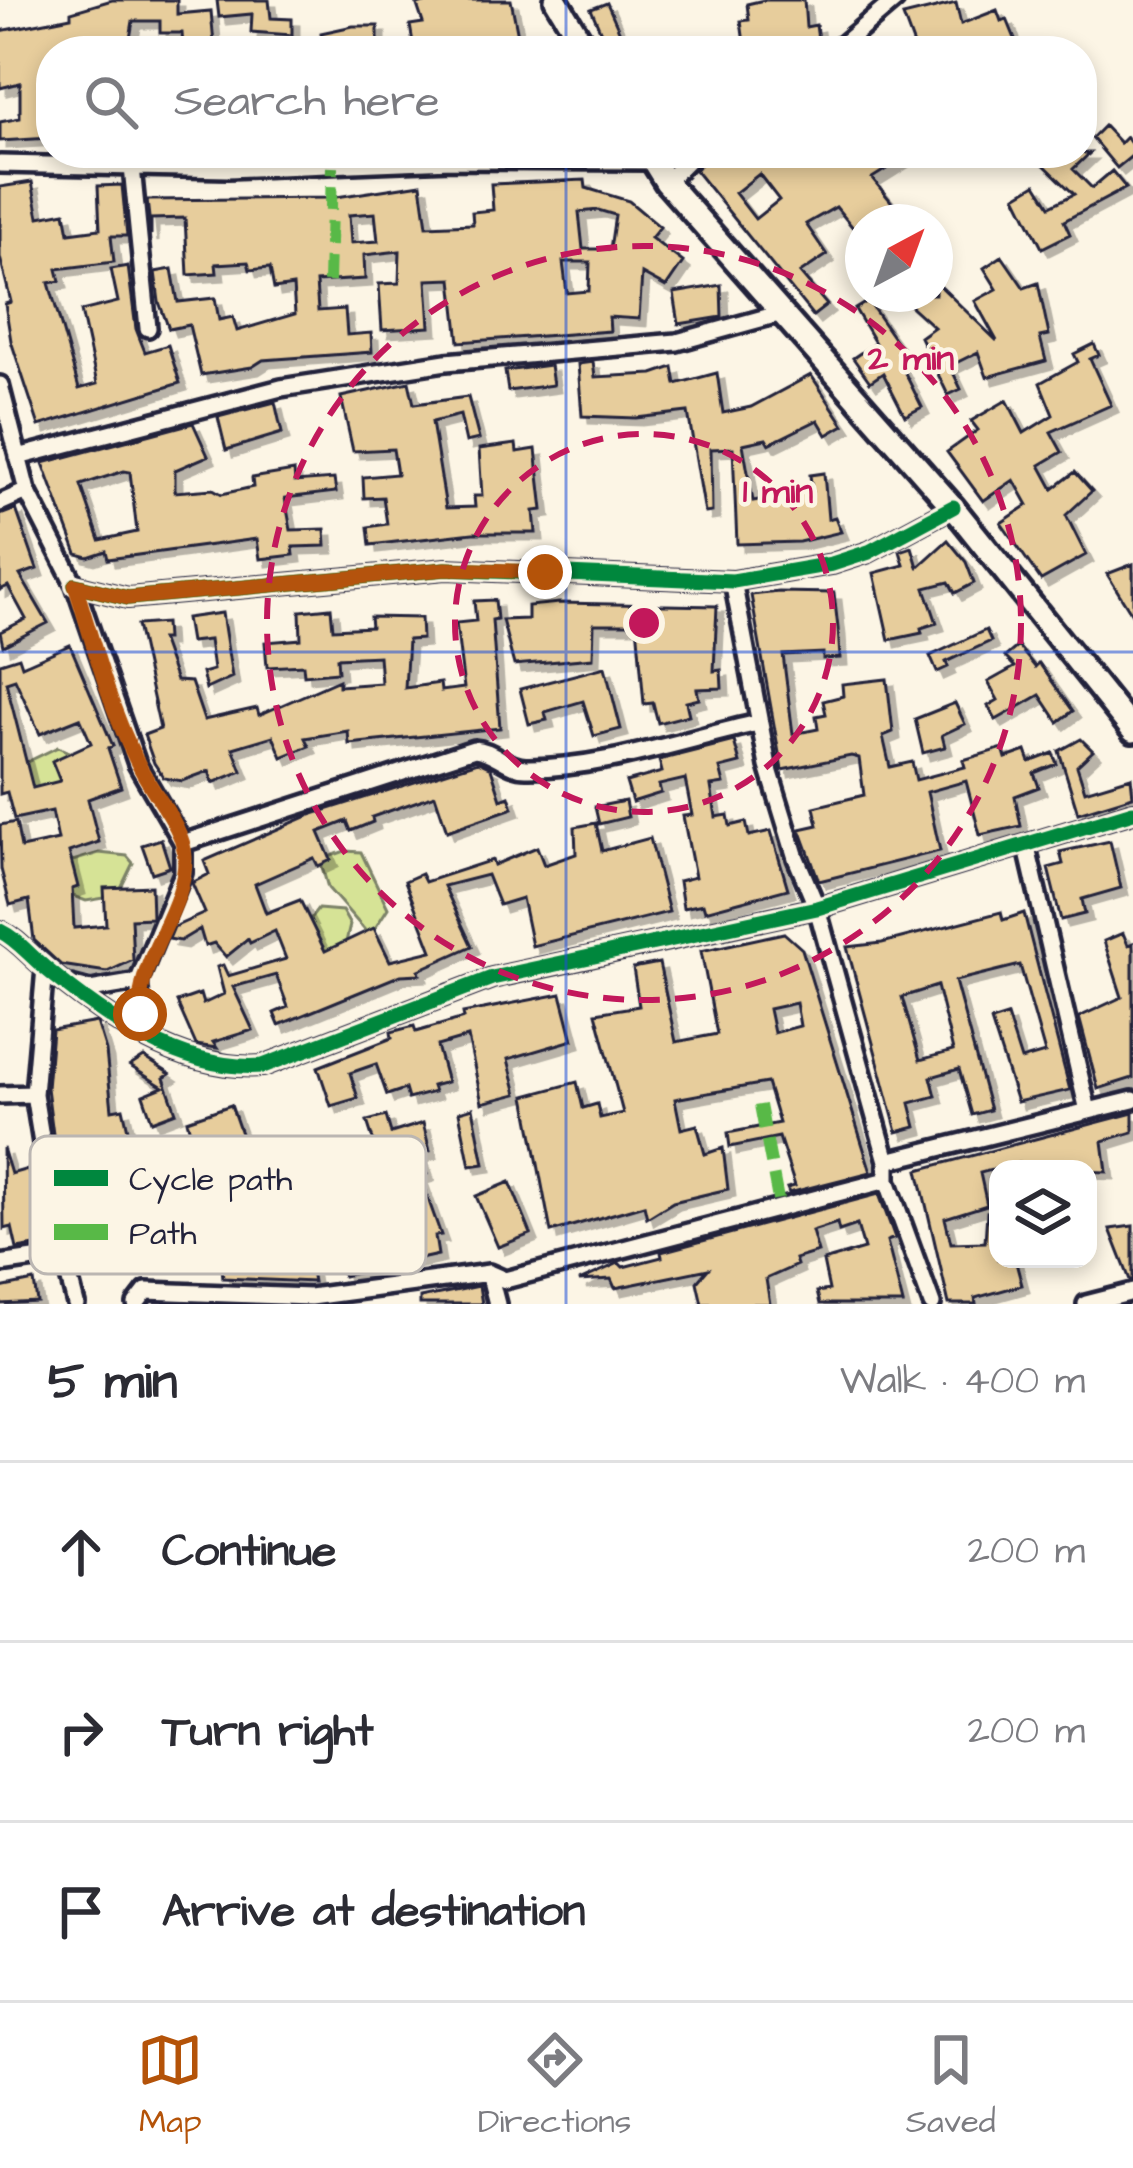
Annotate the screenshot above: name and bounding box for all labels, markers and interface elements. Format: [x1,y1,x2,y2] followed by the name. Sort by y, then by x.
[36,36,1097,168] search box
[78,69,144,135] icon: search
[174,71,440,133] text: Search here
[845,204,953,312] north arrow
[867,333,954,384] text: 2 min
[743,466,813,517] text: 1 min
[518,545,572,599] route end
[623,602,665,644] centre of rings
[113,987,167,1041] route start
[30,1136,426,1274] legend
[129,1157,293,1204] text: Cycle path
[989,1160,1097,1268] map controls
[989,1160,1097,1268] button: layers
[129,1211,197,1257] text: Path
[48,1347,177,1418] text: 5 min
[840,1355,1085,1409] text: Walk · 400 m
[48,1519,114,1585] icon: ahead
[162,1521,336,1583] text: Continue
[968,1525,1085,1579] text: 200 m
[48,1699,114,1765] icon: right
[162,1701,374,1763] text: Turn right
[968,1705,1085,1759] text: 200 m
[48,1879,114,1945] icon: arrive
[162,1881,585,1943] text: Arrive at destination
[137,2027,203,2145] tab: Map
[478,2027,631,2145] tab: Directions
[906,2027,996,2145] tab: Saved

